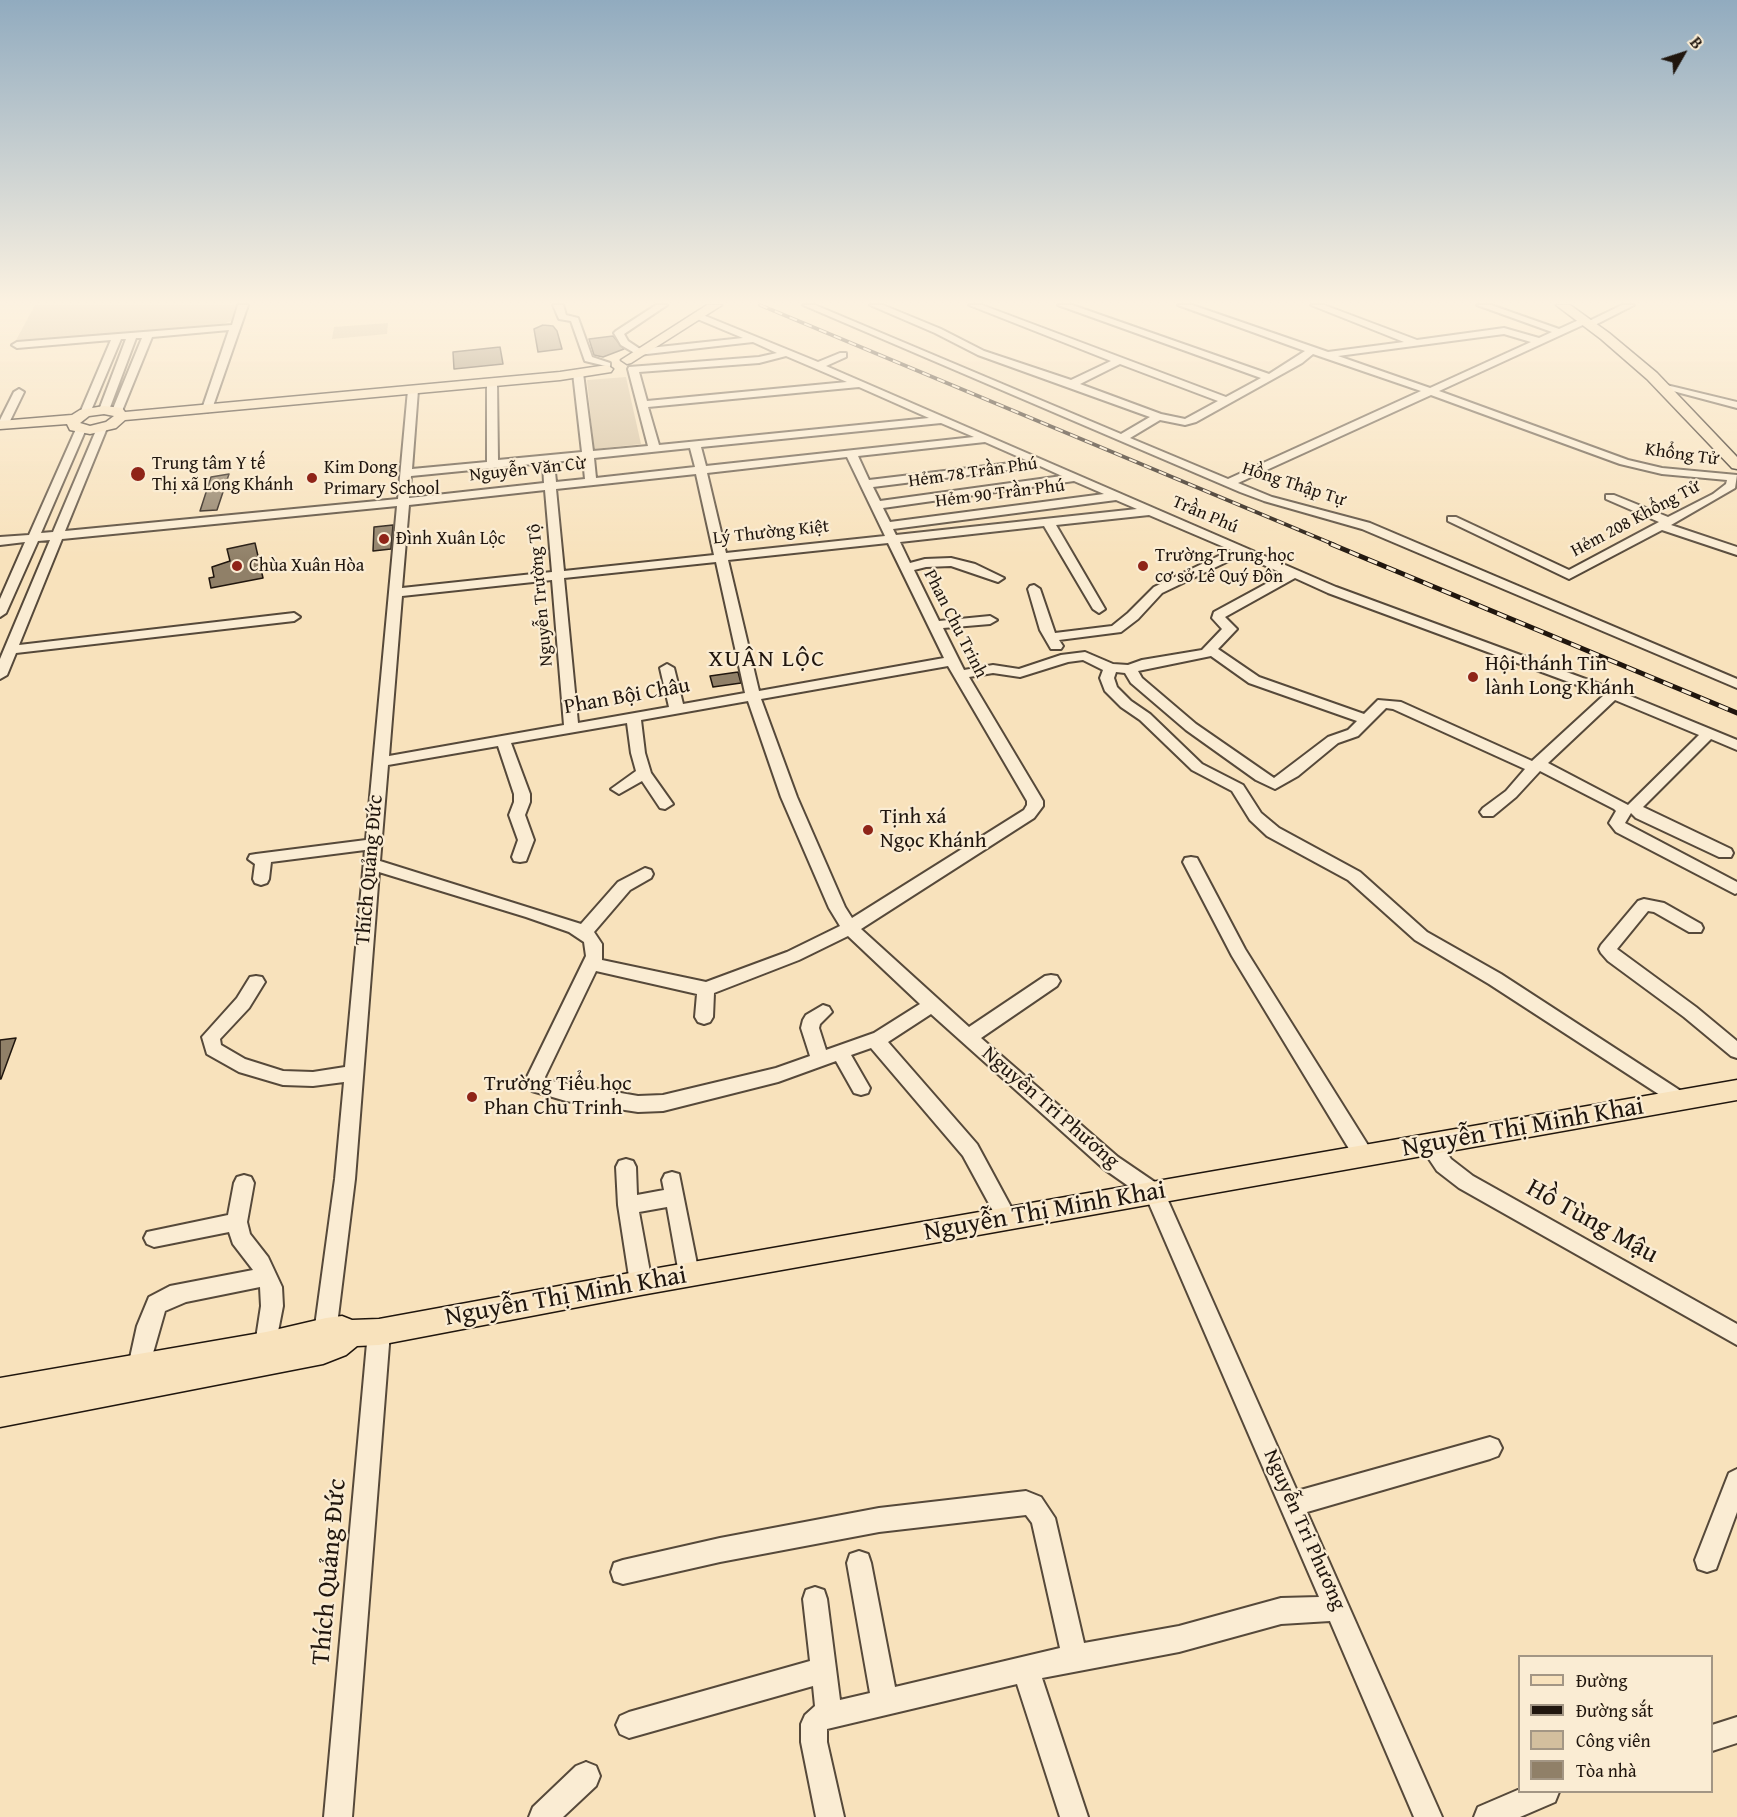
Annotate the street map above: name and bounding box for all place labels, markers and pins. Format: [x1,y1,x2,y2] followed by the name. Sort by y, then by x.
[152,453,293,496] place label: Trung tâm Y tế Thị xã Long Khánh
[324,457,440,500] place label: Kim Dong Primary School
[129,465,147,483] marker: Trung tâm Y tế Thị xã Long Khánh
[305,471,319,485] marker: Kim Dong Primary School
[396,528,506,550] place label: Đình Xuân Lộc
[377,532,391,546] marker: Đình Xuân Lộc
[1155,545,1294,588] place label: Trường Trung học cơ sở Lê Quý Đôn
[249,555,364,577] place label: Chùa Xuân Hòa
[230,559,244,573] marker: Chùa Xuân Hòa
[1136,559,1150,573] marker: Trường Trung học cơ sở Lê Quý Đôn
[1485,652,1635,702] place label: Hội thánh Tin lành Long Khánh
[1466,670,1480,684] marker: Hội thánh Tin lành Long Khánh
[880,805,987,855] place label: Tịnh xá Ngọc Khánh
[861,823,875,837] marker: Tịnh xá Ngọc Khánh
[484,1072,632,1122] place label: Trường Tiểu học Phan Chu Trinh
[465,1090,479,1104] marker: Trường Tiểu học Phan Chu Trinh

